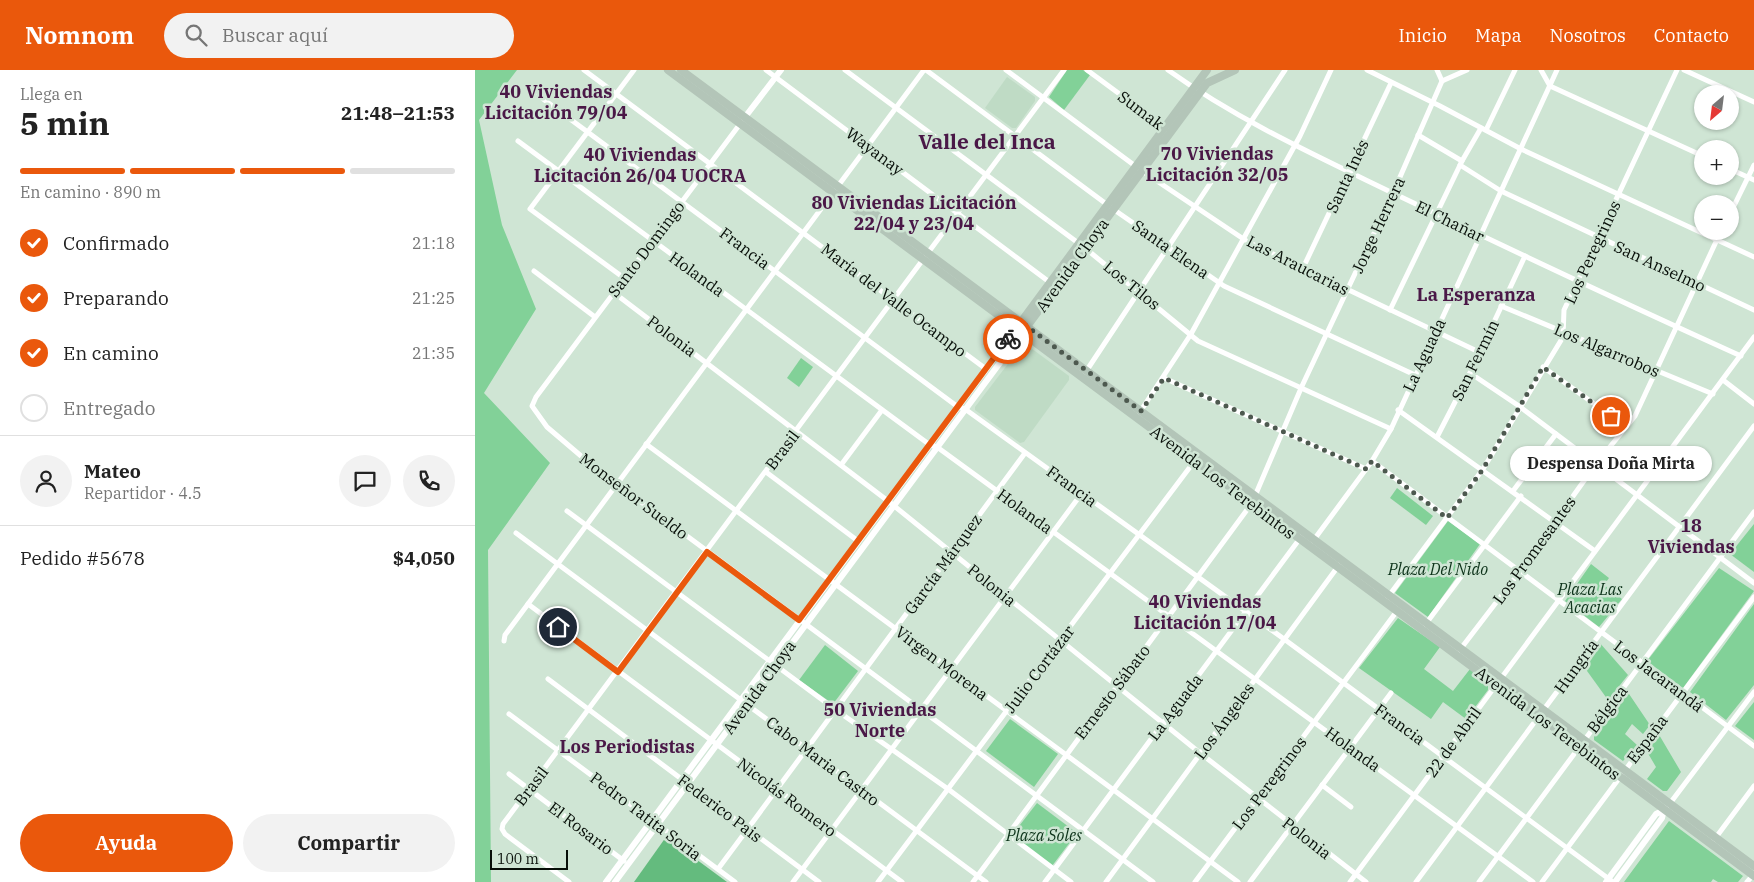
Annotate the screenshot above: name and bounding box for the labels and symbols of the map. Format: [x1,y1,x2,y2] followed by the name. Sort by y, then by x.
[485,80,628,124] district label: 40 Viviendas Licitación 79/04
[1694,85,1739,130] north arrow
[1114,86,1169,134] street label: Sumak
[842,123,908,180] street label: Wayanay
[918,127,1056,155] district label: Valle del Inca
[1321,136,1373,216] street label: Santa Inés
[1146,142,1288,186] district label: 70 Viviendas Licitación 32/05
[534,143,747,187] district label: 40 Viviendas Licitación 26/04 UOCRA
[1347,173,1409,276] street label: Jorge Herrera
[811,191,1017,235] district label: 80 Viviendas Licitación 22/04 y 23/04
[1412,196,1488,246] street label: El Chañar
[603,197,689,301] street label: Santo Domingo
[1559,197,1625,307] street label: Los Peregrinos
[1031,214,1113,316] street label: Avenida Choya
[1129,215,1213,283] street label: Santa Elena
[716,223,774,274] street label: Francia
[1244,231,1352,299] street label: Las Araucarias
[1611,236,1709,296] street label: San Anselmo
[817,239,971,361] street label: María del Valle Ocampo
[665,247,729,301] street label: Holanda
[1100,256,1164,314] street label: Los Tilos
[1416,283,1536,306] district label: La Esperanza
[643,311,701,361] street label: Polonia
[983,314,1033,364] courier
[1398,315,1450,395] street label: La Aguada
[1447,316,1503,404] street label: San Fermín
[1551,319,1663,381] street label: Los Algarrobos
[1590,395,1632,437] pin
[1147,421,1299,543] street label: Avenida Los Terebintos
[761,426,803,474] street label: Brasil
[1510,446,1712,481] callout: Despensa Doña Mirta
[576,449,692,543] street label: Monseñor Sueldo
[1043,461,1101,511] street label: Francia
[993,484,1057,538] street label: Holanda
[1488,492,1580,608] street label: Los Promesantes
[900,510,986,618] street label: García Márquez
[1647,514,1735,558] district label: 18 Viviendas
[964,559,1020,611] street label: Polonia
[1387,559,1488,579] park label: Plaza Del Nido
[1557,579,1623,617] park label: Plaza Las Acacias
[1134,590,1277,634] district label: 40 Viviendas Licitación 17/04
[537,606,579,648] pin
[1000,621,1078,717] street label: Julio Cortázar
[892,622,993,705] street label: Virgen Morena
[1550,635,1603,697] street label: Hungría
[718,636,800,738] street label: Avenida Choya
[1610,636,1708,716] street label: Los Jacarandá
[1070,641,1154,743] street label: Ernesto Sábato
[1472,662,1624,784] street label: Avenida Los Terebintos
[1143,669,1207,744] street label: La Aguada
[1189,678,1258,763] street label: Los Ángeles
[1583,681,1632,737] street label: Bélgica
[823,698,937,742] district label: 50 Viviendas Norte
[1371,699,1429,749] street label: Francia
[1421,703,1485,781] street label: 22 de Abril
[1622,711,1672,767] street label: España
[762,712,884,810] street label: Cabo Maria Castro
[1321,722,1385,776] street label: Holanda
[1227,732,1311,834] street label: Los Peregrinos
[559,735,695,758] district label: Los Periodistas
[733,753,841,841] street label: Nicolás Romero
[510,762,552,810] street label: Brasil
[586,768,706,865] street label: Pedro Tatita Soria
[674,770,766,846] street label: Federico Pais
[545,797,617,859] street label: El Rosario
[1279,813,1336,863] street label: Polonia
[1005,825,1082,845] park label: Plaza Soles
[490,847,567,870] scale bar

